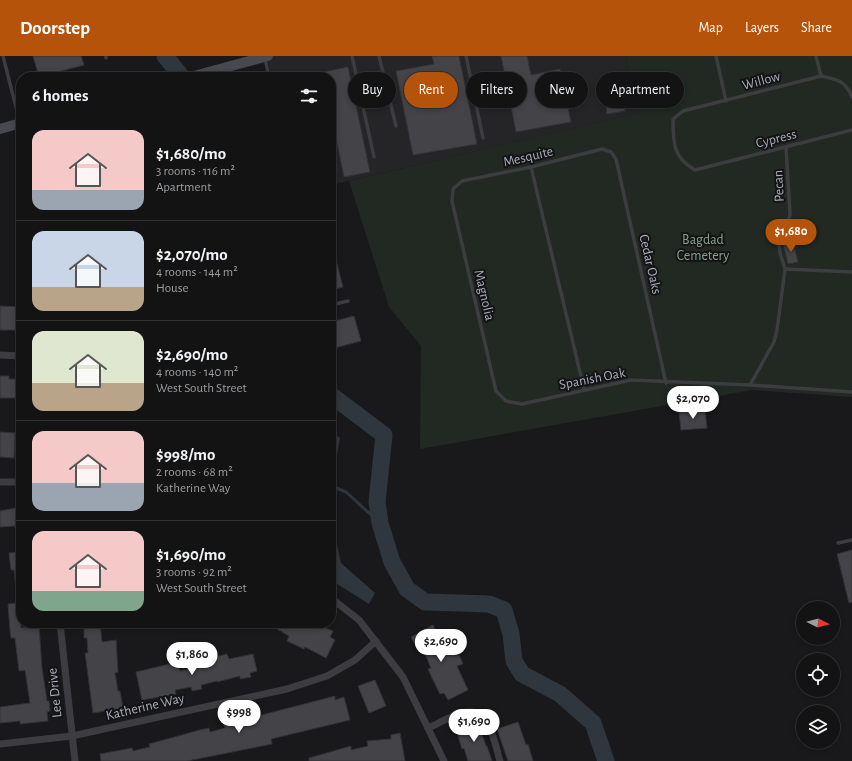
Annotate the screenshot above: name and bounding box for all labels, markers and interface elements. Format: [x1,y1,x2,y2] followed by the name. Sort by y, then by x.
[20,19,90,38] text: Doorstep
[698,21,723,35] text: Map
[745,21,779,35] text: Layers
[801,21,832,35] text: Share
[741,69,782,93] street label: Willow
[348,72,396,108] chip: Buy
[404,72,458,108] chip: Rent
[466,72,527,108] chip: Filters
[535,72,588,108] chip: New
[596,72,684,108] chip: Apartment
[298,85,320,107] icon: filters
[32,87,88,104] text: 6 homes
[754,127,798,151] street label: Cypress
[502,144,555,170] street label: Mesquite
[156,145,226,162] text: $1,680/mo
[64,146,112,194] icon: home
[156,165,235,178] text: 3 rooms · 116 m²
[771,170,787,202] street label: Pecan
[156,181,211,194] text: Apartment
[758,219,824,253] pin: $1,680
[775,225,807,238] text: $1,680
[636,233,664,295] street label: Cedar Oaks
[677,233,729,263] park label: Bagdad Cemetery
[156,246,228,263] text: $2,070/mo
[64,247,112,295] icon: home
[156,266,238,279] text: 4 rooms · 144 m²
[471,269,497,322] street label: Magnolia
[156,282,188,295] text: House
[156,346,228,363] text: $2,690/mo
[64,347,112,395] icon: home
[156,366,238,379] text: 4 rooms · 140 m²
[558,366,627,392] street label: Spanish Oak
[156,382,247,395] text: West South Street
[660,386,726,420] pin: $2,070
[676,392,710,405] text: $2,070
[156,446,215,463] text: $998/mo
[64,447,112,495] icon: home
[156,466,233,479] text: 2 rooms · 68 m²
[156,482,230,495] text: Katherine Way
[156,546,226,563] text: $1,690/mo
[64,547,112,595] icon: home
[156,566,232,579] text: 3 rooms · 92 m²
[156,582,247,595] text: West South Street
[796,601,840,645] north arrow
[796,601,840,749] map controls
[408,629,474,663] pin: $2,690
[424,635,458,648] text: $2,690
[159,642,225,676] pin: $1,860
[176,648,208,661] text: $1,860
[796,653,840,697] button: locate
[45,667,65,718] street label: Lee Drive
[105,691,186,723] street label: Katherine Way
[215,700,263,734] pin: $998
[796,705,840,749] button: layers
[227,706,251,719] text: $998
[441,709,507,743] pin: $1,690
[458,715,490,728] text: $1,690

